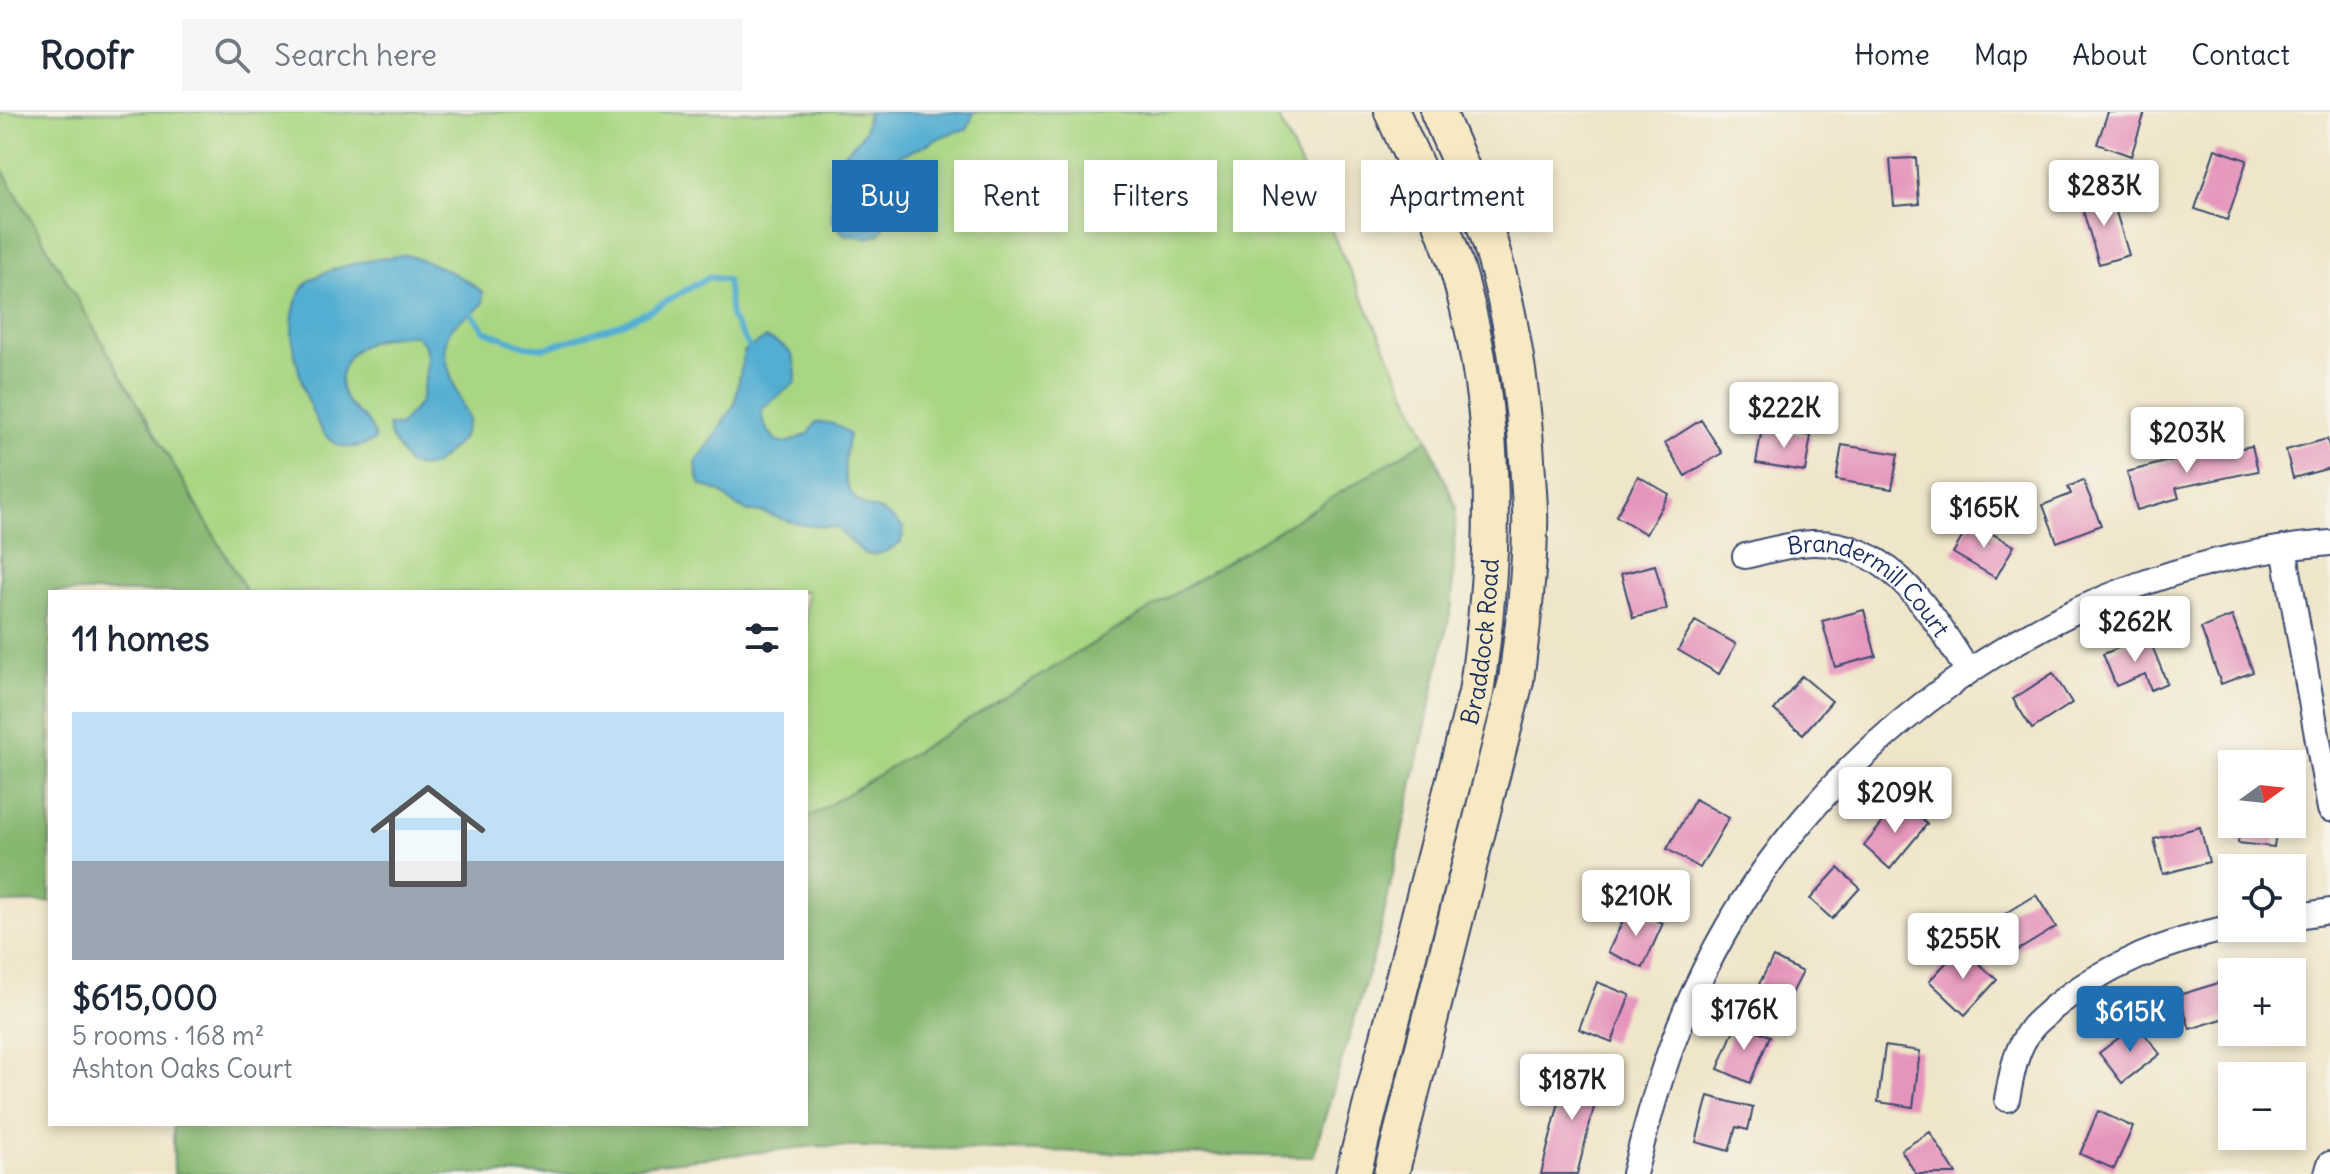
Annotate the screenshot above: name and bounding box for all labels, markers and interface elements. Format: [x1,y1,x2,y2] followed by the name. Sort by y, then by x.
[182,19,742,91] search box
[40,32,134,79] text: Roofr
[210,33,254,77] icon: search
[274,36,437,74] text: Search here
[1854,37,1930,73] text: Home
[1974,37,2028,73] text: Map
[2072,37,2147,73] text: About
[2191,37,2290,73] text: Contact
[832,160,938,232] chip: Buy
[954,160,1068,232] chip: Rent
[1084,160,1217,232] chip: Filters
[1233,160,1345,232] chip: New
[1361,160,1553,232] chip: Apartment
[2048,160,2160,228] pin: $283K
[2067,169,2141,202] text: $283K
[1728,382,1840,450] pin: $222K
[1747,391,1821,424] text: $222K
[2131,407,2243,475] pin: $203K
[2149,416,2225,449] text: $203K
[1928,482,2040,550] pin: $165K
[1949,491,2019,524] text: $165K
[1785,528,1957,642] street label: Brandermill Court
[1454,558,1505,728] street label: Braddock Road
[2079,596,2191,664] pin: $262K
[2098,605,2172,638] text: $262K
[740,616,784,660] icon: filters
[72,617,209,660] text: 11 homes
[2218,750,2306,838] north arrow
[2218,750,2306,1150] map controls
[356,764,500,908] icon: home
[1839,767,1951,835] pin: $209K
[1857,776,1933,809] text: $209K
[2218,854,2306,942] button: locate
[1580,870,1692,938] pin: $210K
[1600,879,1672,912] text: $210K
[1907,913,2019,981] pin: $255K
[1926,922,2000,955] text: $255K
[2218,958,2306,1046] button: +
[72,976,218,1019] text: $615,000
[1688,984,1800,1052] pin: $176K
[2074,986,2186,1054] pin: $615K
[1710,993,1778,1026] text: $176K
[2095,995,2165,1028] text: $615K
[72,1019,265,1052] text: 5 rooms · 168 m²
[72,1052,292,1085] text: Ashton Oaks Court
[1516,1054,1628,1122] pin: $187K
[2218,1062,2306,1150] button: −
[1538,1063,1606,1096] text: $187K

